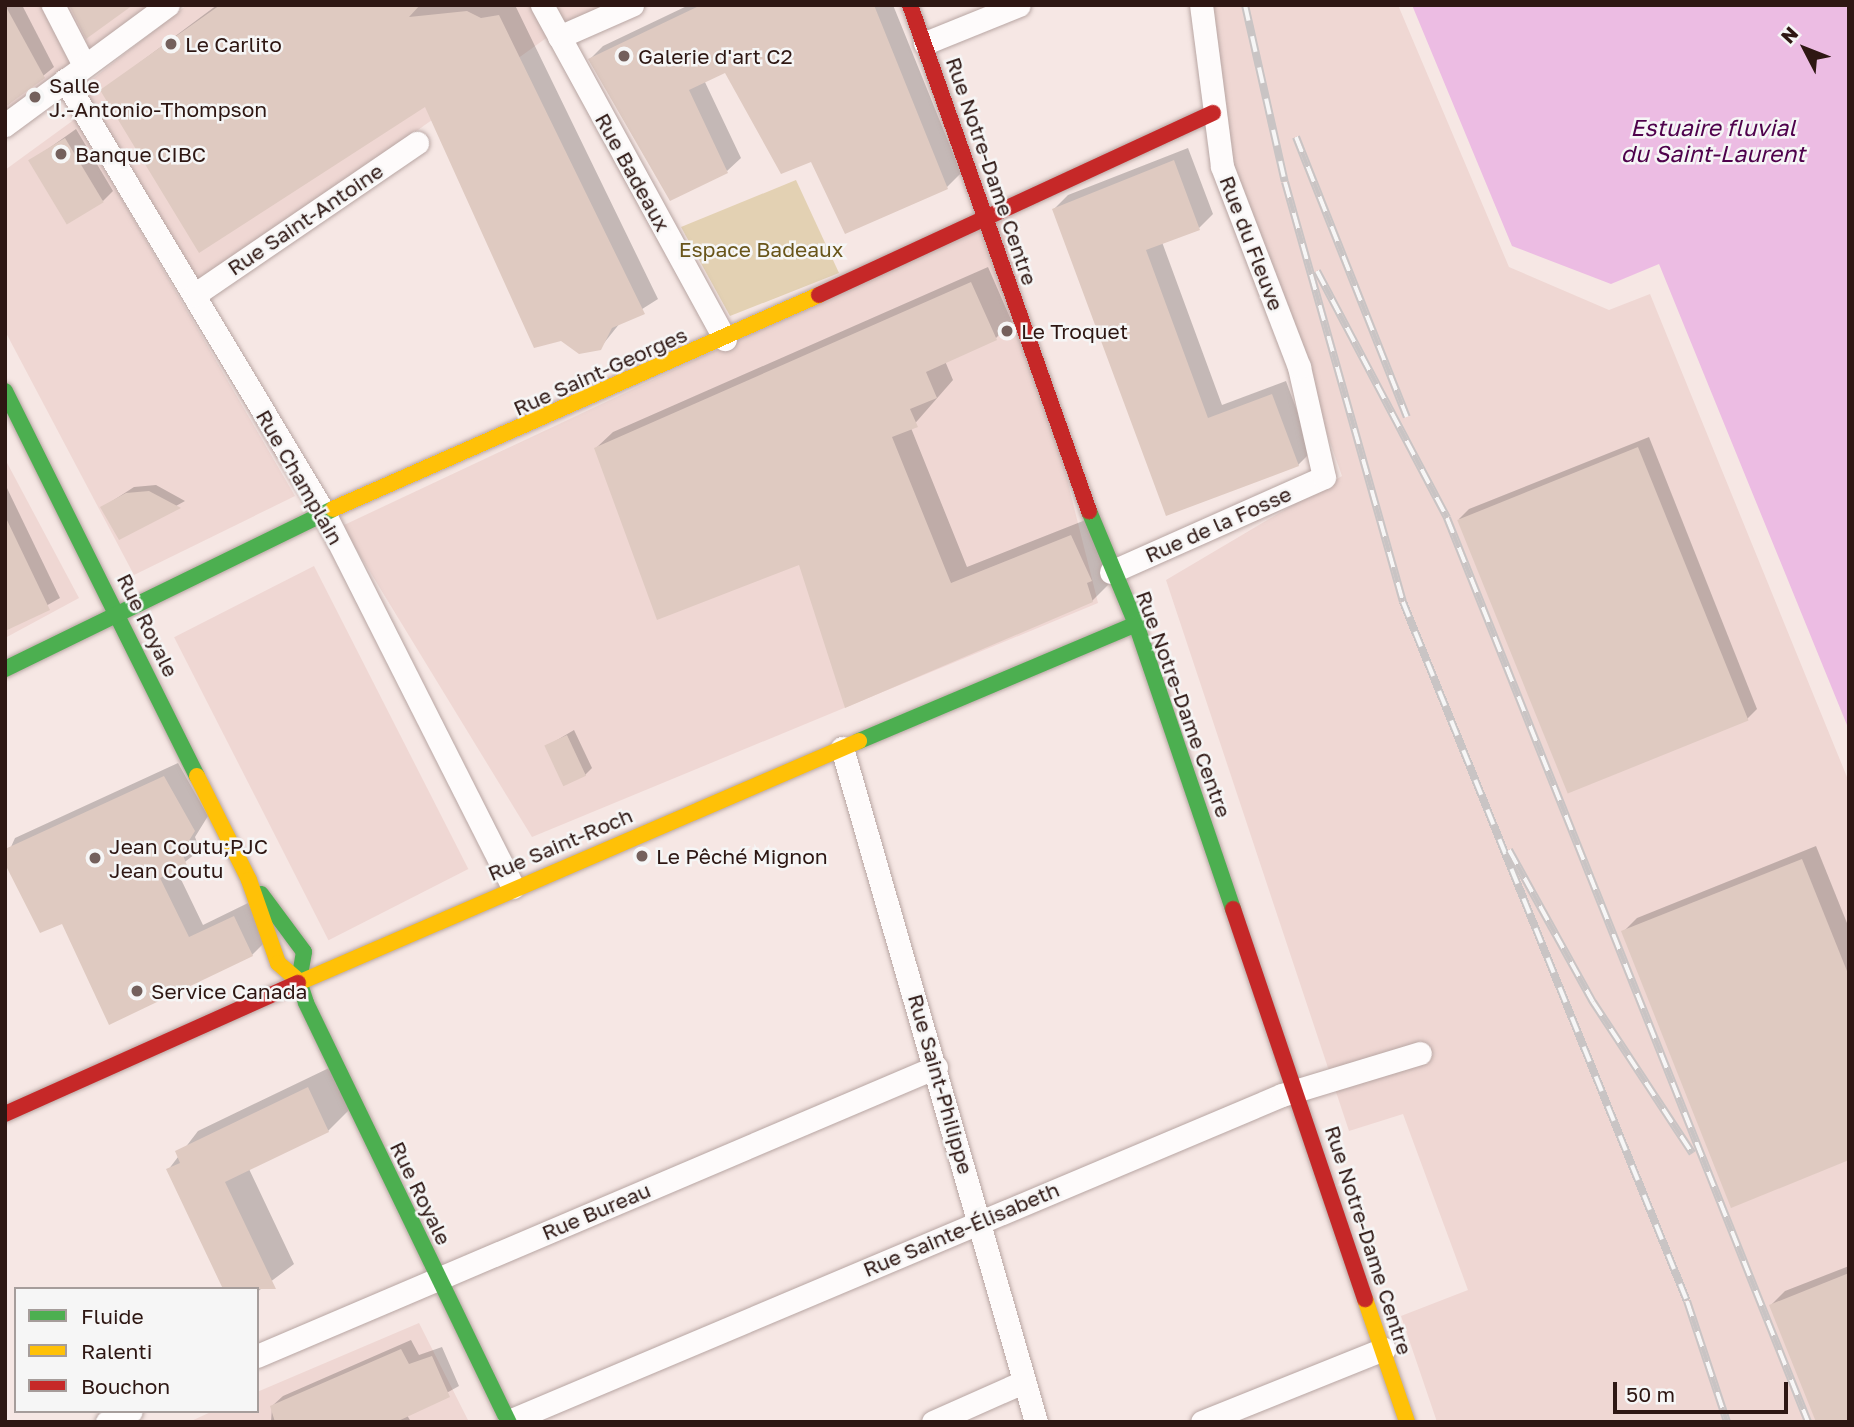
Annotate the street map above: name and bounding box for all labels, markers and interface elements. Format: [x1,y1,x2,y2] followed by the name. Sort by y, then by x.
[1770,14,1840,84] north arrow
[1776,22,1802,48] text: N
[185,31,282,57] place label: Le Carlito
[163,36,179,52] marker: Le Carlito
[638,43,793,69] place label: Galerie d'art C2
[616,48,632,64] marker: Galerie d'art C2
[941,54,1043,288] street label: Rue Notre-Dame Centre
[49,72,267,122] place label: Salle J.-Antonio-Thompson
[27,89,43,105] marker: Salle J.-Antonio-Thompson
[590,109,676,235] street label: Rue Badeaux
[1621,113,1805,167] water label: Estuaire fluvial du Saint-Laurent
[75,141,206,167] place label: Banque CIBC
[53,146,69,162] marker: Banque CIBC
[222,158,388,280] street label: Rue Saint-Antoine
[1215,172,1289,314] street label: Rue du Fleuve
[679,236,843,262] park label: Espace Badeaux
[1021,318,1128,344] place label: Le Troquet
[509,321,691,421] street label: Rue Saint-Georges
[999,323,1015,339] marker: Le Troquet
[251,405,349,549] street label: Rue Champlain
[1141,480,1295,568] street label: Rue de la Fosse
[112,569,184,681] street label: Rue Royale
[1131,587,1237,821] street label: Rue Notre-Dame Centre
[484,802,636,886] street label: Rue Saint-Roch
[109,833,268,883] place label: Jean Coutu;PJC Jean Coutu
[656,843,828,869] place label: Le Pêché Mignon
[634,848,650,864] marker: Le Pêché Mignon
[87,850,103,866] marker: Jean Coutu;PJC Jean Coutu
[151,978,307,1004] place label: Service Canada
[129,983,145,999] marker: Service Canada
[903,991,979,1177] street label: Rue Saint-Philippe
[1320,1122,1418,1358] street label: Rue Notre-Dame Centre
[385,1137,457,1249] street label: Rue Royale
[859,1176,1063,1282] street label: Rue Sainte-Élisabeth
[538,1177,654,1245] street label: Rue Bureau
[14,1287,259,1413] legend
[81,1303,144,1329] text: Fluide
[81,1338,152,1364] text: Ralenti
[1616,1368,1791,1412] scale bar
[81,1373,170,1399] text: Bouchon
[1626,1381,1675,1407] text: 50 m

